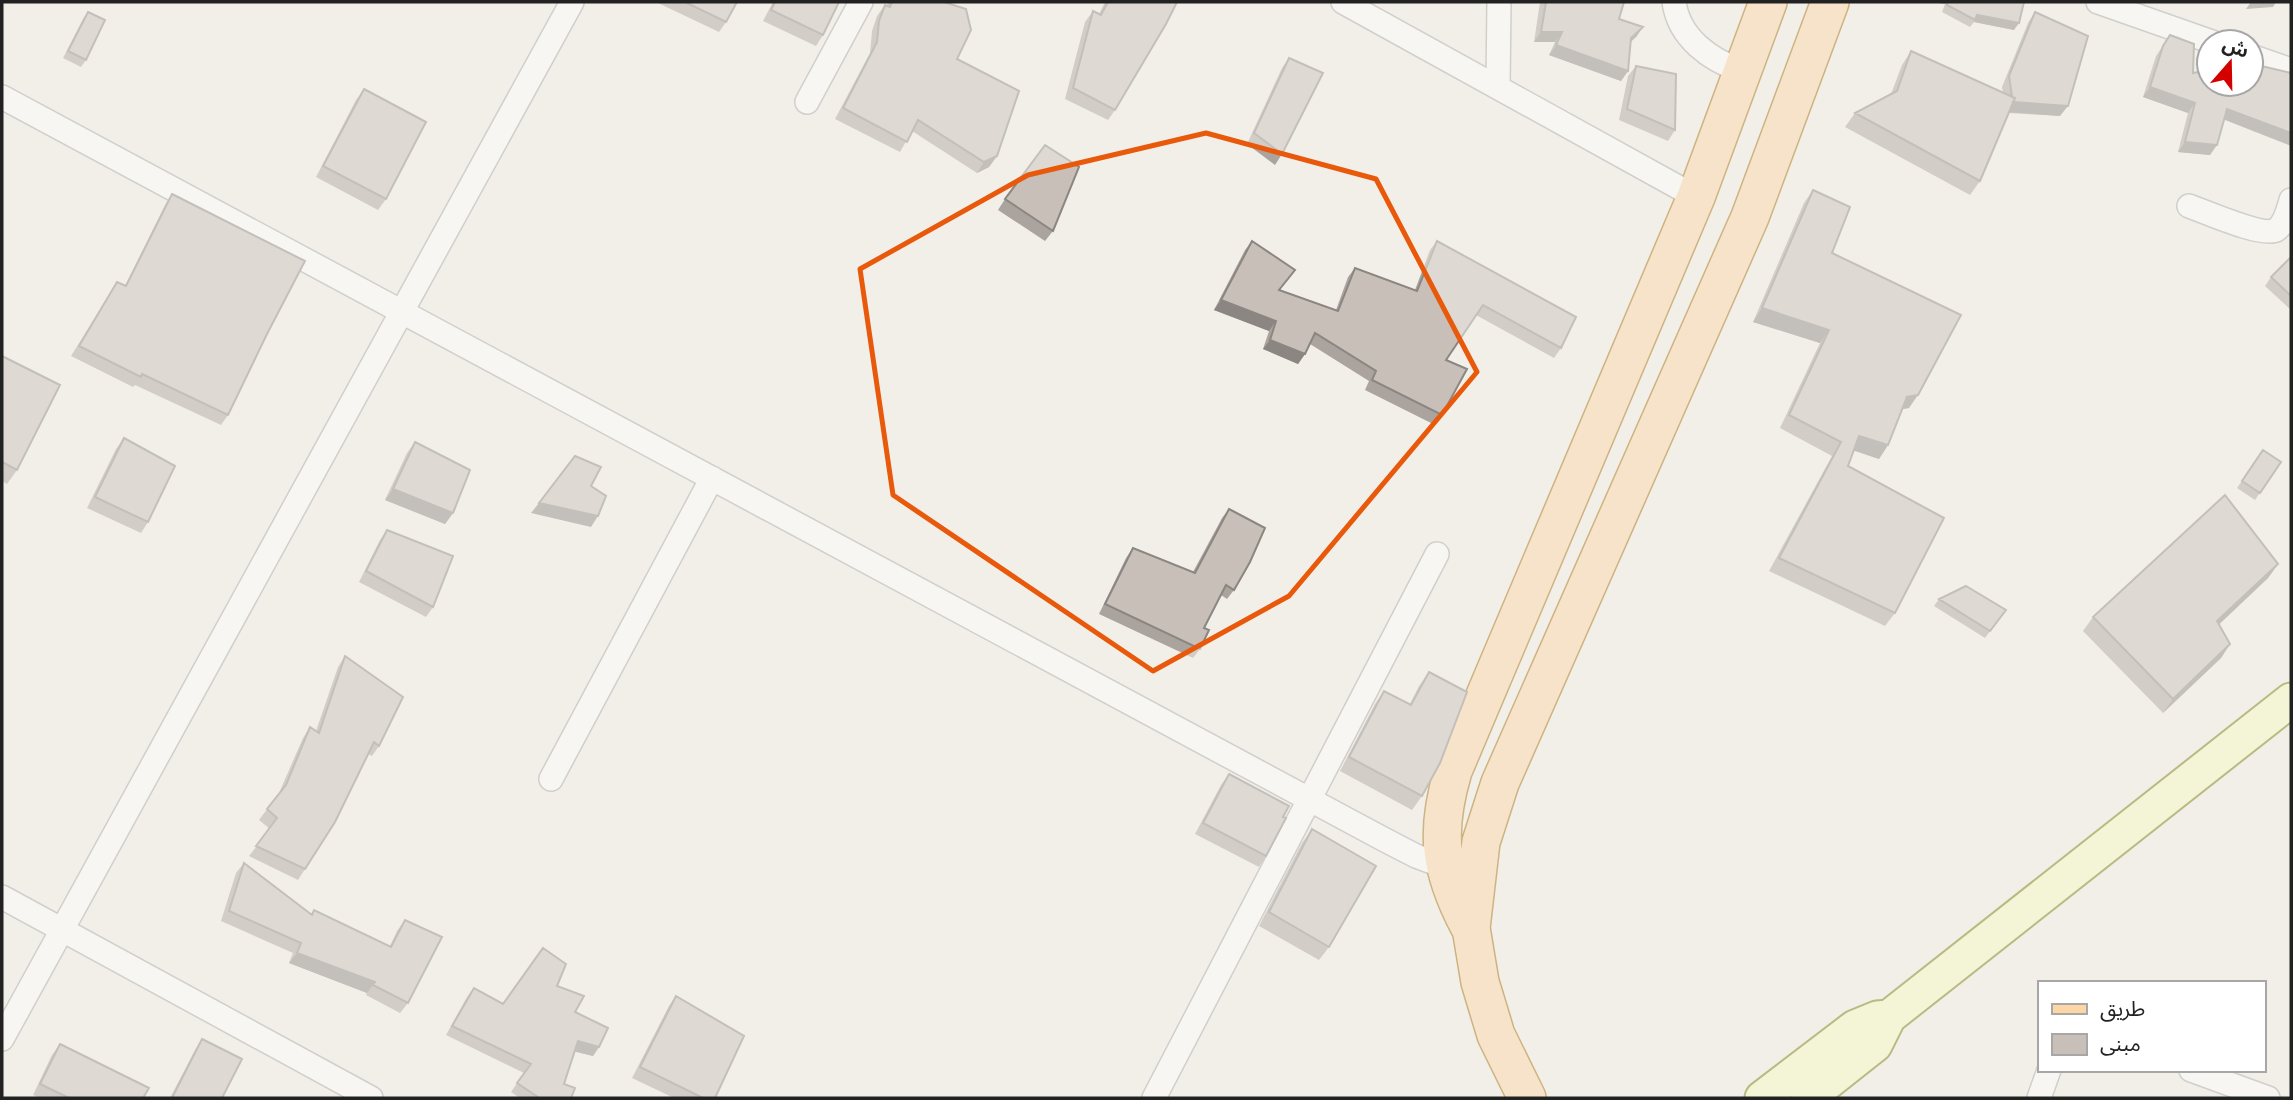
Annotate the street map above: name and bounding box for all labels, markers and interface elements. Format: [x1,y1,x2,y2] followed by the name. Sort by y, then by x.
[2195,28,2265,98] north arrow
[2219,32,2252,63] text: ش
[2038,981,2265,1072] legend
[2100,996,2145,1022] text: طريق
[2100,1031,2141,1057] text: مبنى

